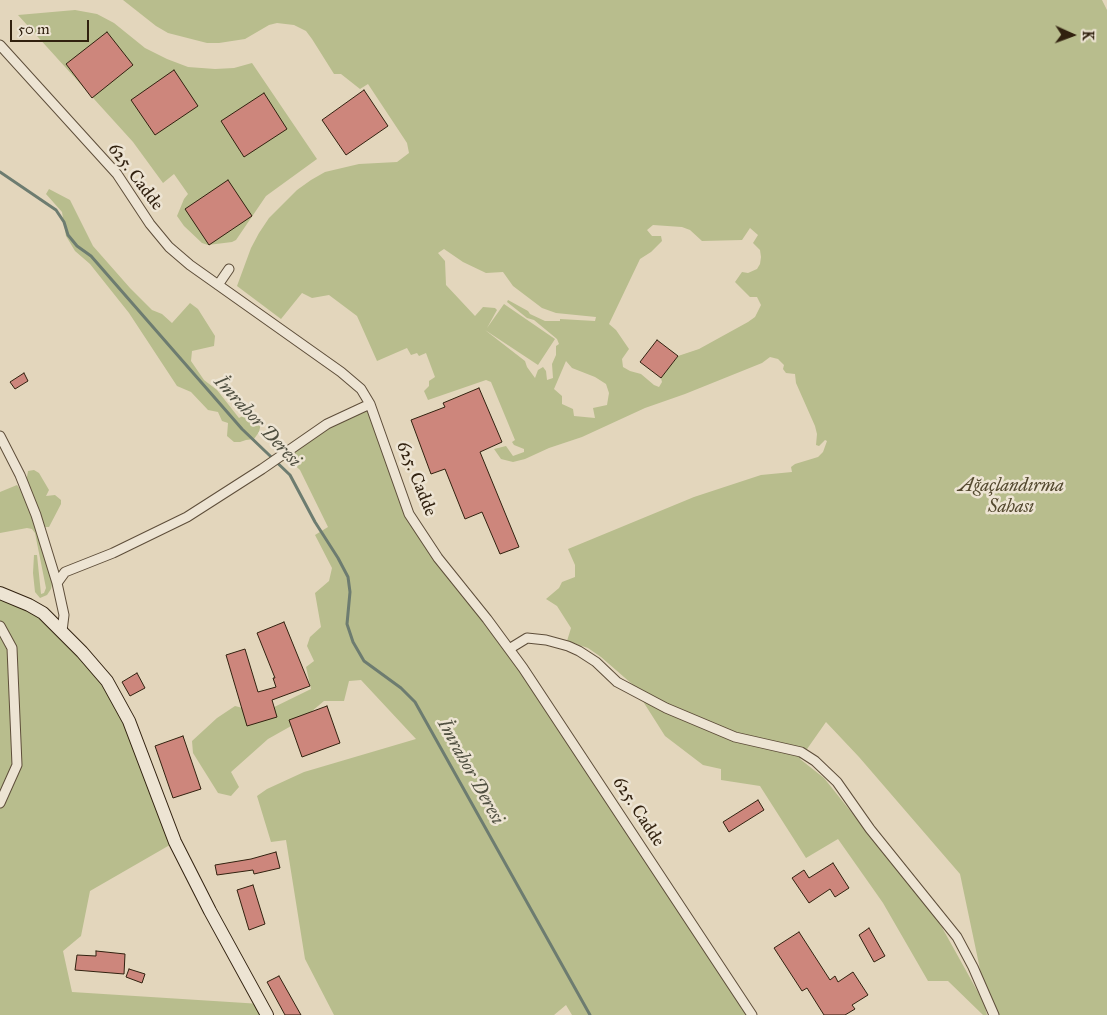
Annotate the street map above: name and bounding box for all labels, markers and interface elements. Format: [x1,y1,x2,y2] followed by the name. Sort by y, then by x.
[12,10,91,42] scale bar
[1047,10,1097,60] north arrow
[18,20,50,38] text: 50 m
[1079,30,1096,41] text: K
[103,139,167,215] street label: 625. Cadde
[209,371,305,473] water label: İmrahor Deresi
[391,438,441,520] street label: 625. Cadde
[958,476,1064,518] park label: Ağaçlandırma Sahası
[432,715,508,829] water label: İmrahor Deresi
[607,773,669,851] street label: 625. Cadde

